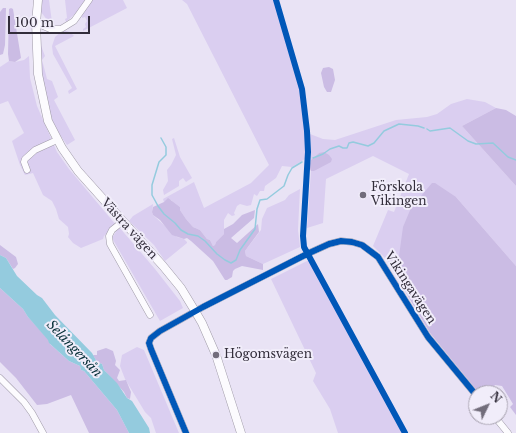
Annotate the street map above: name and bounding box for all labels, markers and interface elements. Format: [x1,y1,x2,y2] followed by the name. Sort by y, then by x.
[10,8,92,34] scale bar
[15,15,54,30] text: 100 m
[371,181,426,209] place label: Förskola Vikingen
[358,190,368,200] marker: Förskola Vikingen
[98,196,160,262] street label: Västra vägen
[381,249,439,327] street label: Vikingavägen
[43,317,105,381] water label: Selångersån
[224,348,312,362] place label: Högomsvägen
[211,350,221,360] marker: Högomsvägen
[468,385,508,425] north arrow
[487,389,505,406] text: N

